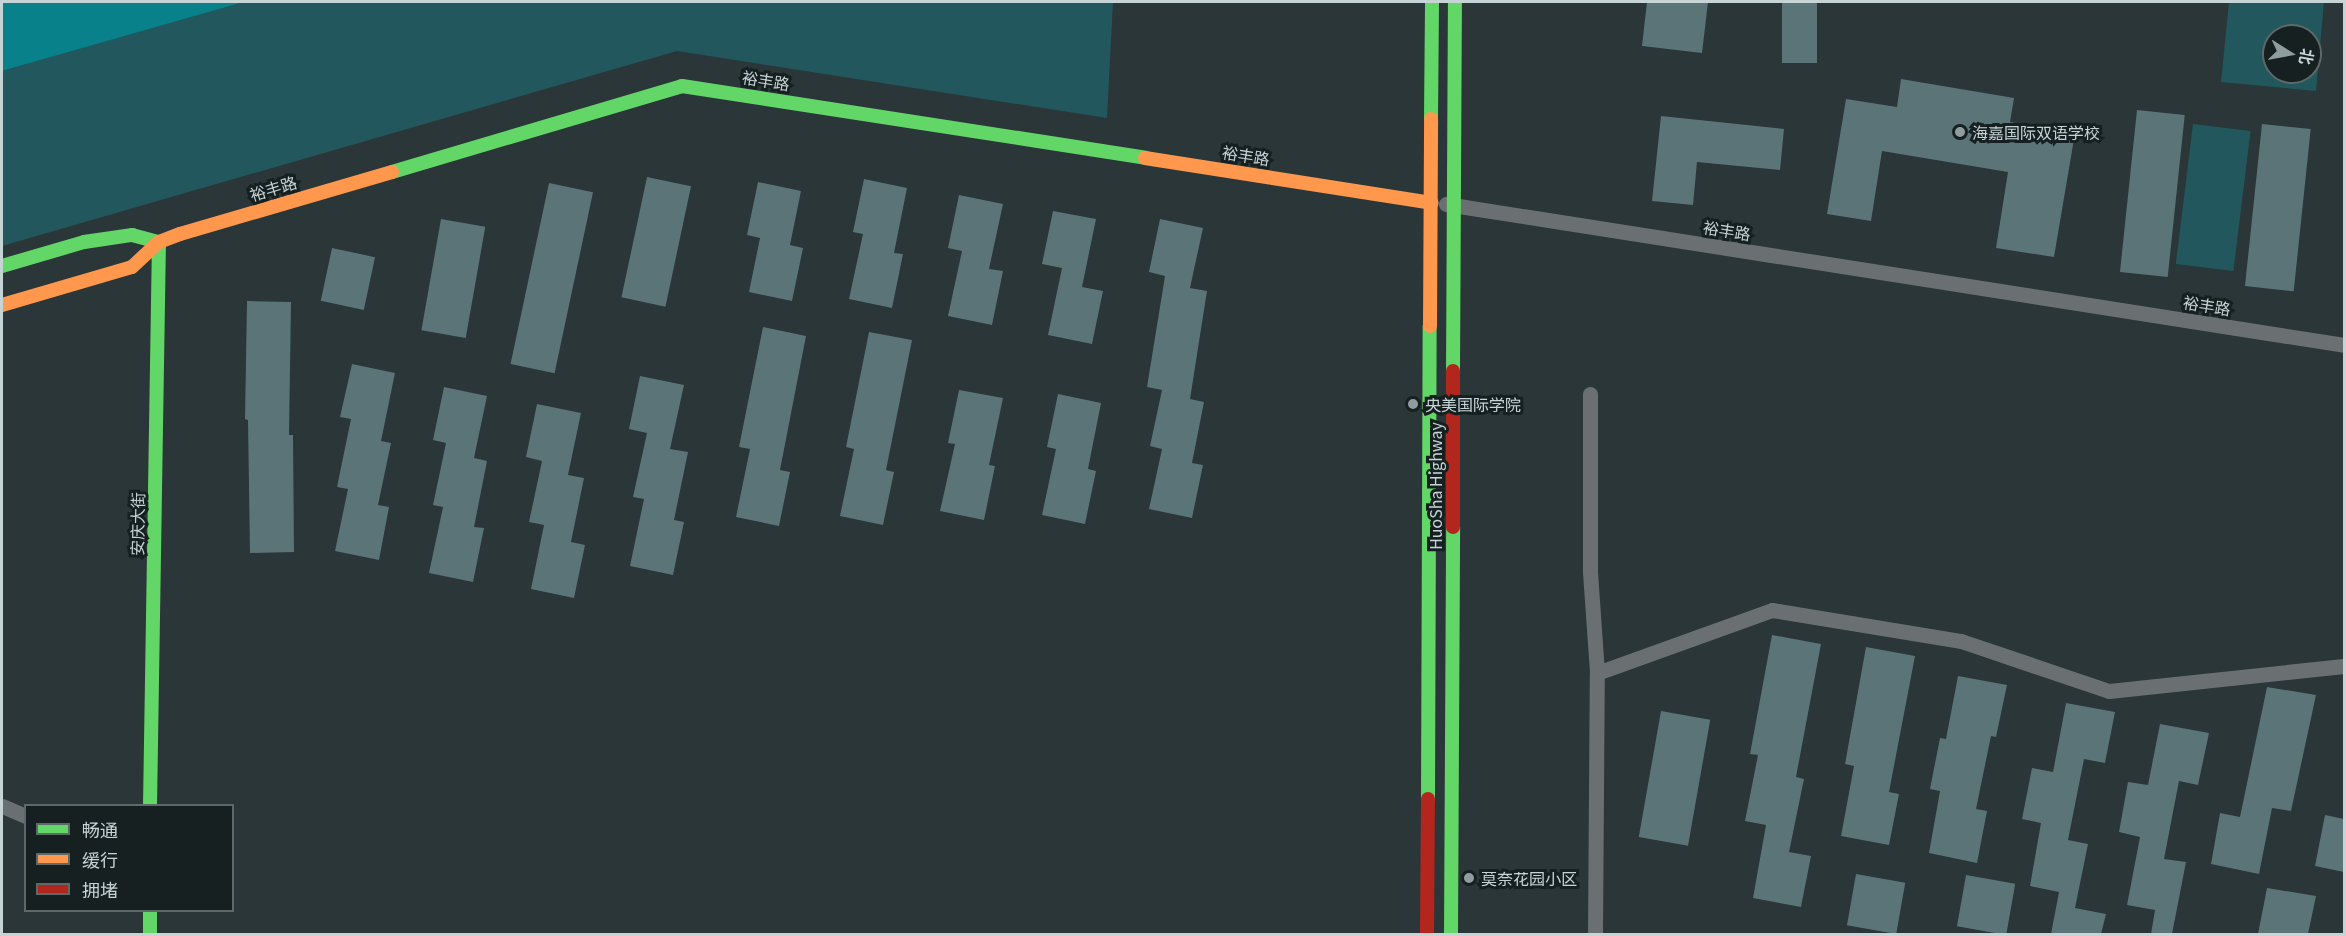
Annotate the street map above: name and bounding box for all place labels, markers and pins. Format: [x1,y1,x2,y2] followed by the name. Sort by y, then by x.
[1972,122,2100,142] place label: 海嘉国际双语学校
[1953,125,1967,139] marker: 海嘉国际双语学校
[1425,394,1521,414] place label: 央美国际学院
[1406,397,1420,411] marker: 央美国际学院
[1481,868,1577,888] place label: 莫奈花园小区
[1462,871,1476,885] marker: 莫奈花园小区

